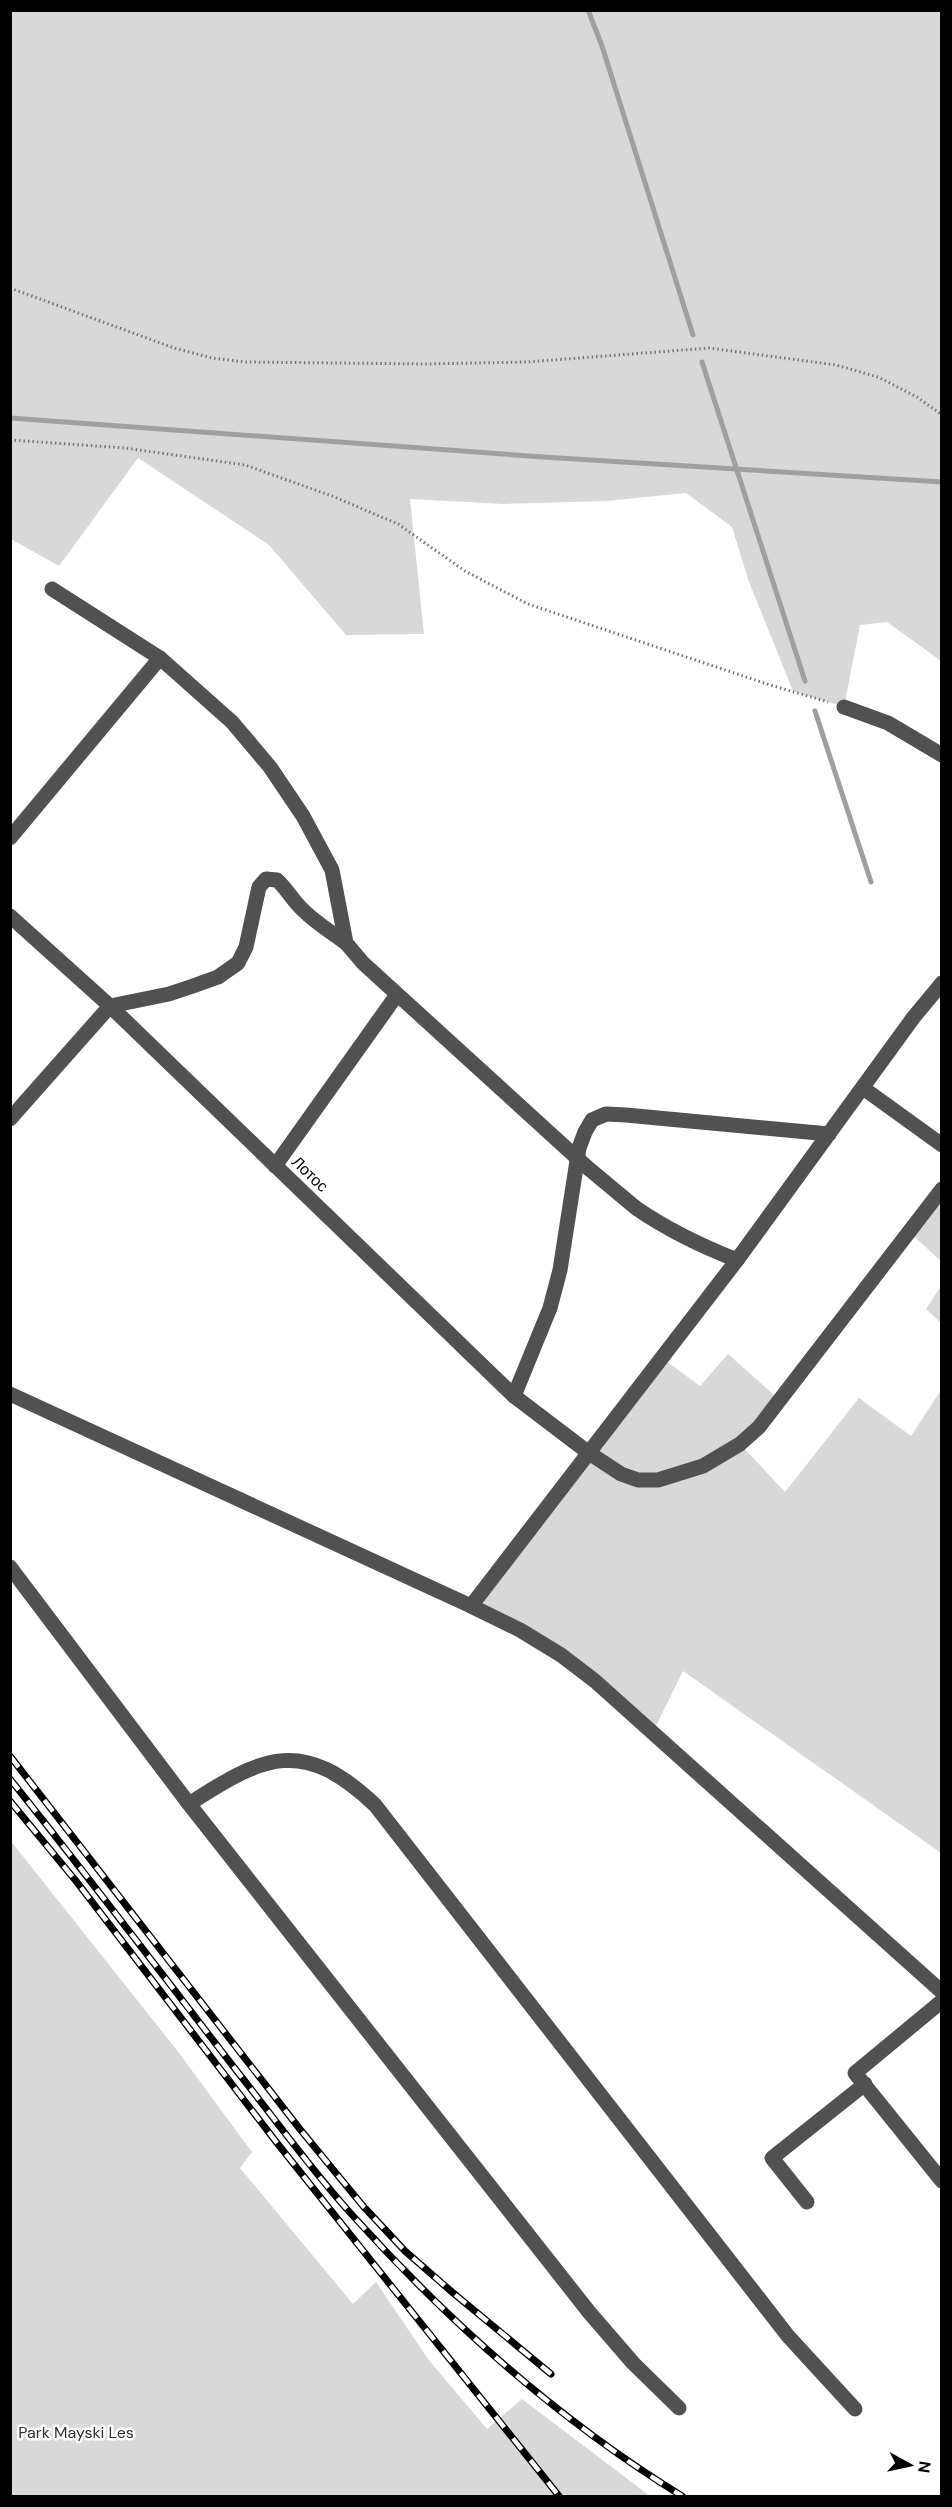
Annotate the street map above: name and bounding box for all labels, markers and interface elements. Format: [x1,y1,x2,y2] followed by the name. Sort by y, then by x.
[287,1151,333,1197] street label: Лотос
[18,2422,134,2443] park label: Park Mayski Les
[880,2435,940,2495] north arrow
[913,2460,936,2474] text: N

